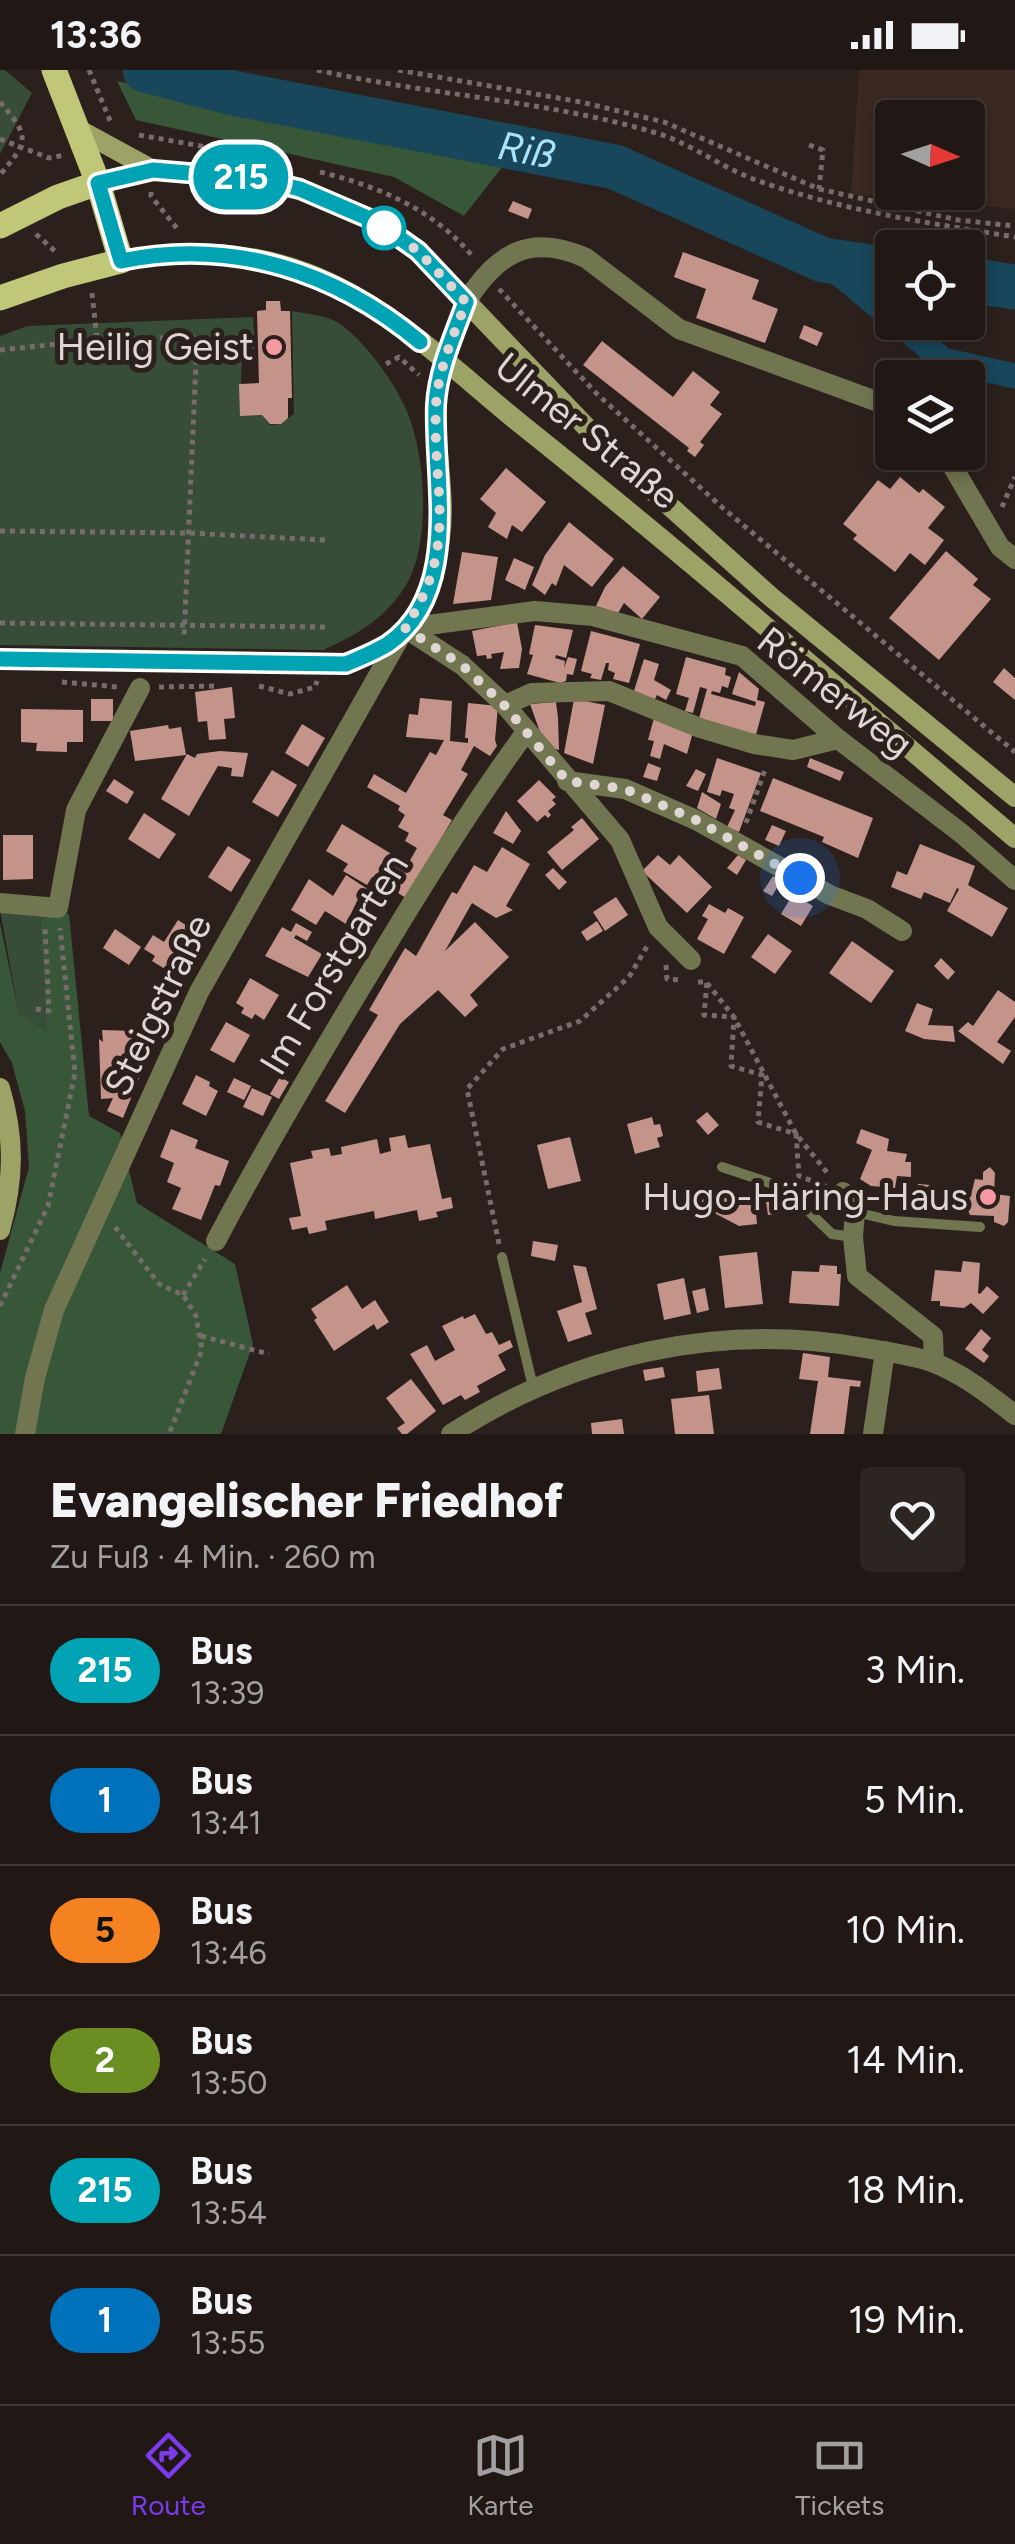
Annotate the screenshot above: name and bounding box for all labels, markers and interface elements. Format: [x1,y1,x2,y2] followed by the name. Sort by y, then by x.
[50,12,142,58] text: 13:36
[875,100,985,210] north arrow
[875,100,985,470] map controls
[494,121,560,179] water label: Riß
[184,144,298,210] line badge: 215
[213,156,269,198] text: 215
[363,207,405,249] unlabelled marker
[875,230,985,340] button: locate
[57,324,254,370] place label: Heilig Geist
[263,336,285,358] marker: Heilig Geist
[486,343,688,519] street label: Ulmer Straße
[875,360,985,470] button: layers
[748,617,922,767] street label: Römerweg
[250,845,418,1083] street label: Im Forstgarten
[775,853,825,903] your location
[94,907,222,1103] street label: Steigstraße
[642,1174,968,1220] place label: Hugo-Häring-Haus
[977,1186,999,1208] marker: Hugo-Häring-Haus
[860,1467,965,1572] button: heart
[50,1471,563,1529] text: Evangelischer Friedhof
[50,1538,376,1576] text: Zu Fuß · 4 Min. · 260 m
[190,1628,253,1674] text: Bus
[865,1647,965,1693] text: 3 Min.
[77,1649,133,1691] text: 215
[190,1674,264,1712] text: 13:39
[190,1758,253,1804] text: Bus
[864,1777,965,1823] text: 5 Min.
[98,1779,112,1821] text: 1
[190,1804,262,1842] text: 13:41
[190,1888,253,1934] text: Bus
[845,1907,965,1953] text: 10 Min.
[95,1909,115,1951] text: 5
[190,1934,267,1972] text: 13:46
[190,2018,253,2064] text: Bus
[846,2037,965,2083] text: 14 Min.
[95,2039,115,2081] text: 2
[190,2064,268,2102] text: 13:50
[190,2148,253,2194] text: Bus
[847,2167,965,2213] text: 18 Min.
[77,2169,133,2211] text: 215
[190,2194,267,2232] text: 13:54
[190,2278,253,2324] text: Bus
[848,2297,965,2343] text: 19 Min.
[98,2299,112,2341] text: 1
[190,2324,266,2362] text: 13:55
[131,2428,206,2522] tab: Route
[467,2428,534,2522] tab: Karte
[795,2428,884,2522] tab: Tickets

